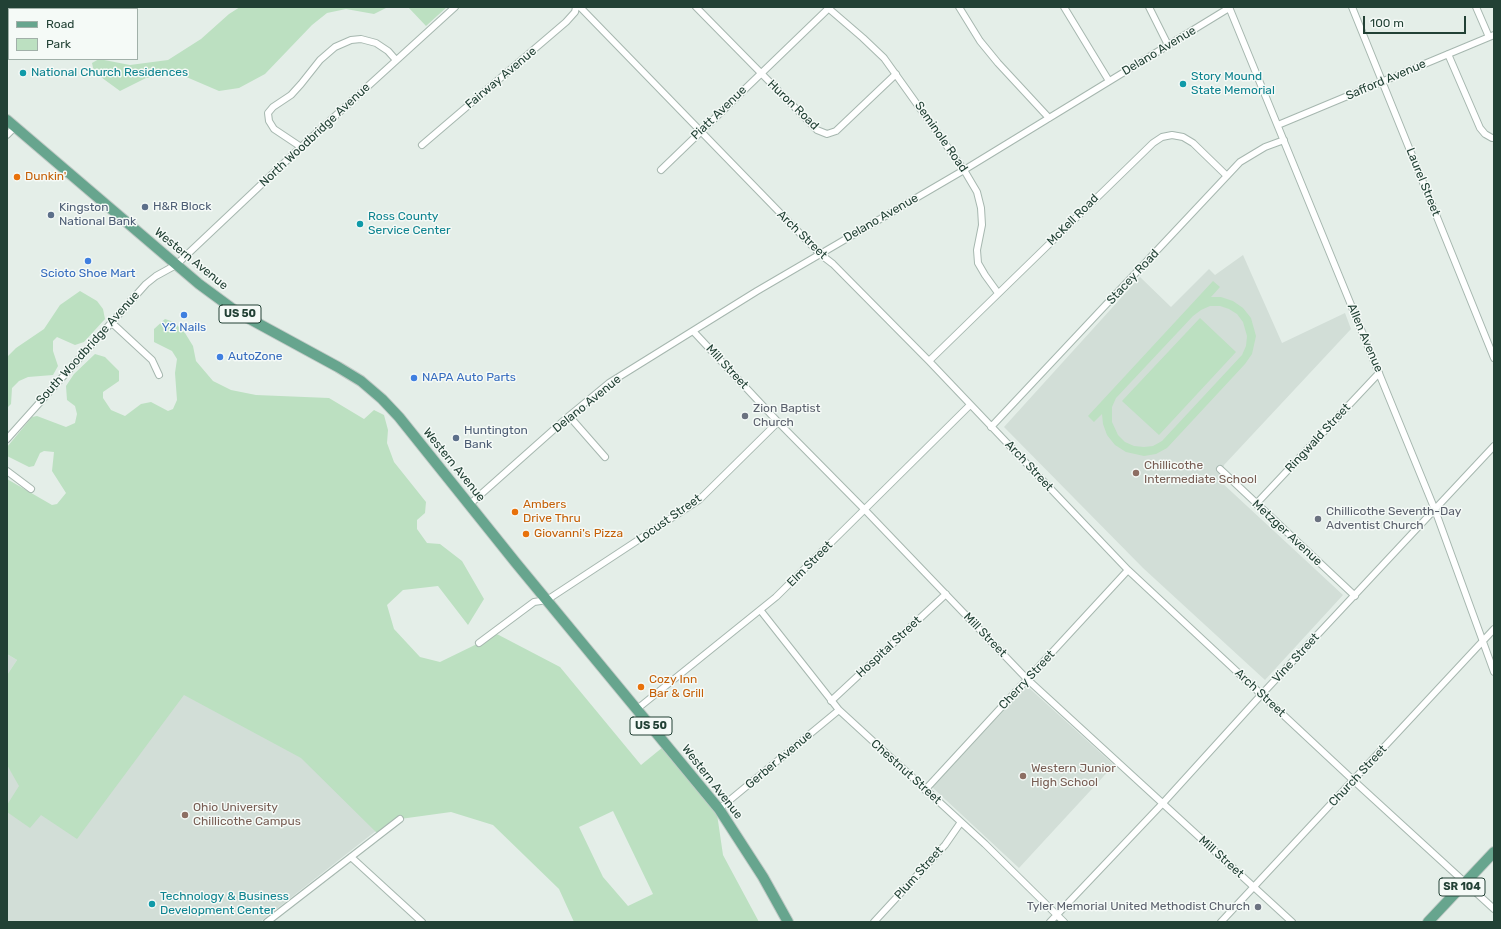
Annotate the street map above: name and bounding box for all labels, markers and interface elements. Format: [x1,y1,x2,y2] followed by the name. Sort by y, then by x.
[8,8,138,60] legend
[1365,8,1468,34] scale bar
[1370,16,1404,30] text: 100 m
[46,17,74,31] text: Road
[1119,23,1199,79] street label: Delano Avenue
[46,37,71,51] text: Park
[463,44,539,112] street label: Fairway Avenue
[1344,57,1428,103] street label: Safford Avenue
[31,66,188,80] place label: National Church Residences
[18,68,28,78] marker: National Church Residences
[1191,70,1275,98] place label: Story Mound State Memorial
[764,77,822,133] street label: Huron Road
[1178,79,1188,89] marker: Story Mound State Memorial
[257,80,373,190] street label: North Woodbridge Avenue
[688,83,750,143] street label: Piatt Avenue
[911,99,971,175] street label: Seminole Road
[1403,146,1443,218] street label: Laurel Street
[25,170,66,184] place label: Dunkin'
[12,172,22,182] marker: Dunkin'
[841,191,921,245] street label: Delano Avenue
[1044,191,1102,249] street label: McKell Road
[153,200,211,214] place label: H&R Block
[59,201,136,229] place label: Kingston National Bank
[140,202,150,212] marker: H&R Block
[774,208,830,262] street label: Arch Street
[46,210,56,220] marker: Kingston National Bank
[368,210,450,238] place label: Ross County Service Center
[355,219,365,229] marker: Ross County Service Center
[151,225,231,293] street label: Western Avenue
[1104,247,1162,307] street label: Stacey Road
[83,256,93,266] marker: Scioto Shoe Mart
[40,267,136,281] place label: Scioto Shoe Mart
[33,288,143,408] street label: South Woodbridge Avenue
[1344,302,1386,374] street label: Allen Avenue
[219,305,261,323] road number: US 50
[179,310,189,320] marker: Y2 Nails
[162,321,206,335] place label: Y2 Nails
[703,342,751,392] street label: Mill Street
[228,350,282,364] place label: AutoZone
[215,352,225,362] marker: AutoZone
[422,371,516,385] place label: NAPA Auto Parts
[550,372,624,436] street label: Delano Avenue
[409,373,419,383] marker: NAPA Auto Parts
[1282,401,1354,475] street label: Ringwald Street
[753,402,820,430] place label: Zion Baptist Church
[740,411,750,421] marker: Zion Baptist Church
[464,424,528,452] place label: Huntington Bank
[420,425,488,505] street label: Western Avenue
[451,433,461,443] marker: Huntington Bank
[1002,438,1056,494] street label: Arch Street
[1144,459,1257,487] place label: Chillicothe Intermediate School
[1131,468,1141,478] marker: Chillicothe Intermediate School
[634,491,704,547] street label: Locust Street
[1249,497,1325,569] street label: Metzger Avenue
[523,498,581,526] place label: Ambers Drive Thru
[1326,505,1461,533] place label: Chillicothe Seventh-Day Adventist Church
[510,507,520,517] marker: Ambers Drive Thru
[1313,514,1323,524] marker: Chillicothe Seventh-Day Adventist Church
[534,527,623,541] place label: Giovanni's Pizza
[521,529,531,539] marker: Giovanni's Pizza
[784,538,836,590] street label: Elm Street
[960,610,1010,660] street label: Mill Street
[854,613,924,681] street label: Hospital Street
[1269,630,1323,686] street label: Vine Street
[996,648,1058,712] street label: Cherry Street
[1232,666,1288,720] street label: Arch Street
[649,673,704,701] place label: Cozy Inn Bar & Grill
[636,682,646,692] marker: Cozy Inn Bar & Grill
[630,717,672,735] road number: US 50
[743,728,815,792] street label: Gerber Avenue
[868,737,944,807] street label: Chestnut Street
[678,742,746,822] street label: Western Avenue
[1326,742,1390,810] street label: Church Street
[1031,762,1116,790] place label: Western Junior High School
[1018,771,1028,781] marker: Western Junior High School
[193,801,301,829] place label: Ohio University Chillicothe Campus
[180,810,190,820] marker: Ohio University Chillicothe Campus
[1195,833,1247,881] street label: Mill Street
[892,844,946,902] street label: Plum Street
[1439,878,1485,896] road number: SR 104
[160,890,289,918] place label: Technology & Business Development Center
[147,899,157,909] marker: Technology & Business Development Center
[1027,900,1250,914] place label: Tyler Memorial United Methodist Church
[1253,902,1263,912] marker: Tyler Memorial United Methodist Church

